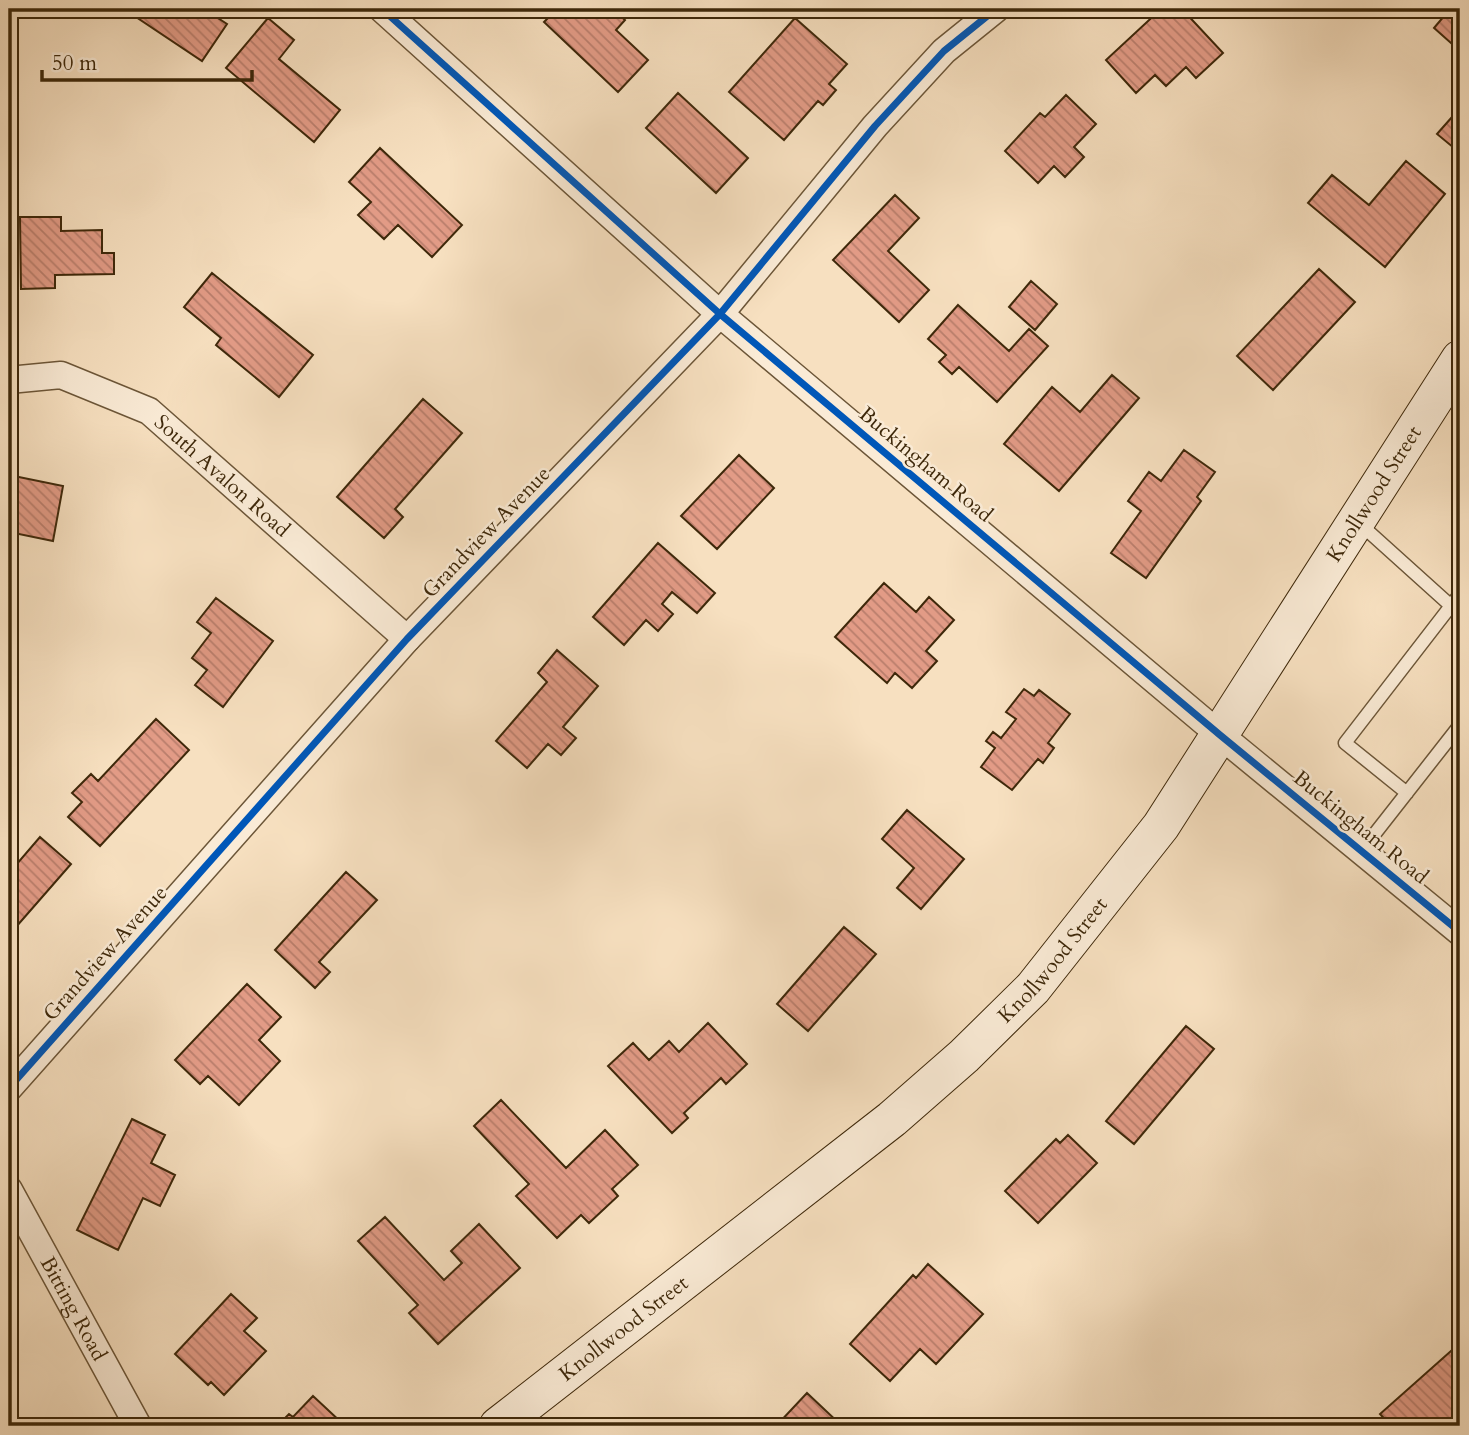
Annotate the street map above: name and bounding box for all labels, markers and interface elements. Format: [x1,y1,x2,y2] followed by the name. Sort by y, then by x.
[42,38,252,82] scale bar
[52,49,97,78] text: 50 m
[853,400,999,529] street label: Buckingham Road
[148,408,296,544] street label: South Avalon Road
[1320,420,1429,568] street label: Knollwood Street
[416,460,557,605] street label: Grandview Avenue
[1287,764,1434,891] street label: Buckingham Road
[37,879,174,1027] street label: Grandview Avenue
[992,891,1115,1030] street label: Knollwood Street
[33,1251,114,1366] street label: Bitting Road
[553,1269,695,1388] street label: Knollwood Street

